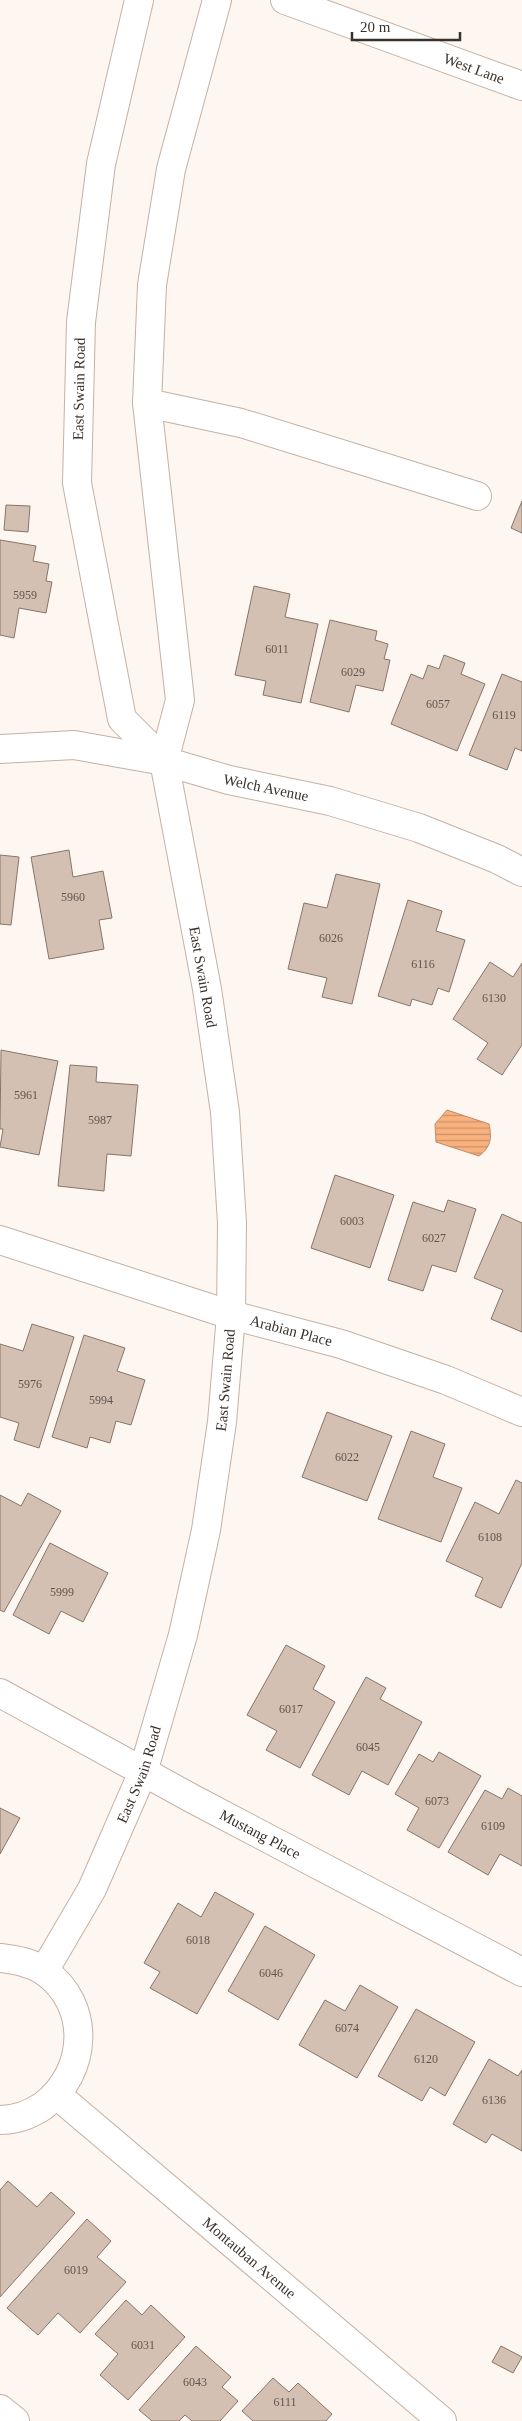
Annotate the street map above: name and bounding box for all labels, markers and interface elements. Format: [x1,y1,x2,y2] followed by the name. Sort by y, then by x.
[352,10,460,42] scale bar
[360,19,391,35] text: 20 m
[441,50,507,87] street label: West Lane
[70,337,88,440] street label: East Swain Road
[13,588,37,602] house number: 5959
[265,642,289,656] house number: 6011
[341,665,365,679] house number: 6029
[426,697,450,711] house number: 6057
[492,708,516,722] house number: 6119
[222,771,310,804] street label: Welch Avenue
[61,890,85,904] house number: 5960
[186,925,220,1029] street label: East Swain Road
[319,931,343,945] house number: 6026
[411,957,435,971] house number: 6116
[482,991,506,1005] house number: 6130
[14,1088,38,1102] house number: 5961
[88,1113,112,1127] house number: 5987
[340,1214,364,1228] house number: 6003
[422,1231,446,1245] house number: 6027
[248,1312,334,1349] street label: Arabian Place
[213,1328,238,1432] street label: East Swain Road
[18,1377,42,1391] house number: 5976
[89,1393,113,1407] house number: 5994
[335,1450,359,1464] house number: 6022
[478,1530,502,1544] house number: 6108
[50,1585,74,1599] house number: 5999
[279,1702,303,1716] house number: 6017
[114,1724,164,1826] street label: East Swain Road
[356,1740,380,1754] house number: 6045
[425,1794,449,1808] house number: 6073
[217,1807,303,1862] street label: Mustang Place
[481,1819,505,1833] house number: 6109
[186,1933,210,1947] house number: 6018
[259,1966,283,1980] house number: 6046
[335,2021,359,2035] house number: 6074
[414,2052,438,2066] house number: 6120
[482,2093,506,2107] house number: 6136
[200,2214,299,2302] street label: Montauban Avenue
[64,2263,88,2277] house number: 6019
[131,2338,155,2352] house number: 6031
[183,2375,207,2389] house number: 6043
[273,2395,297,2409] house number: 6111

